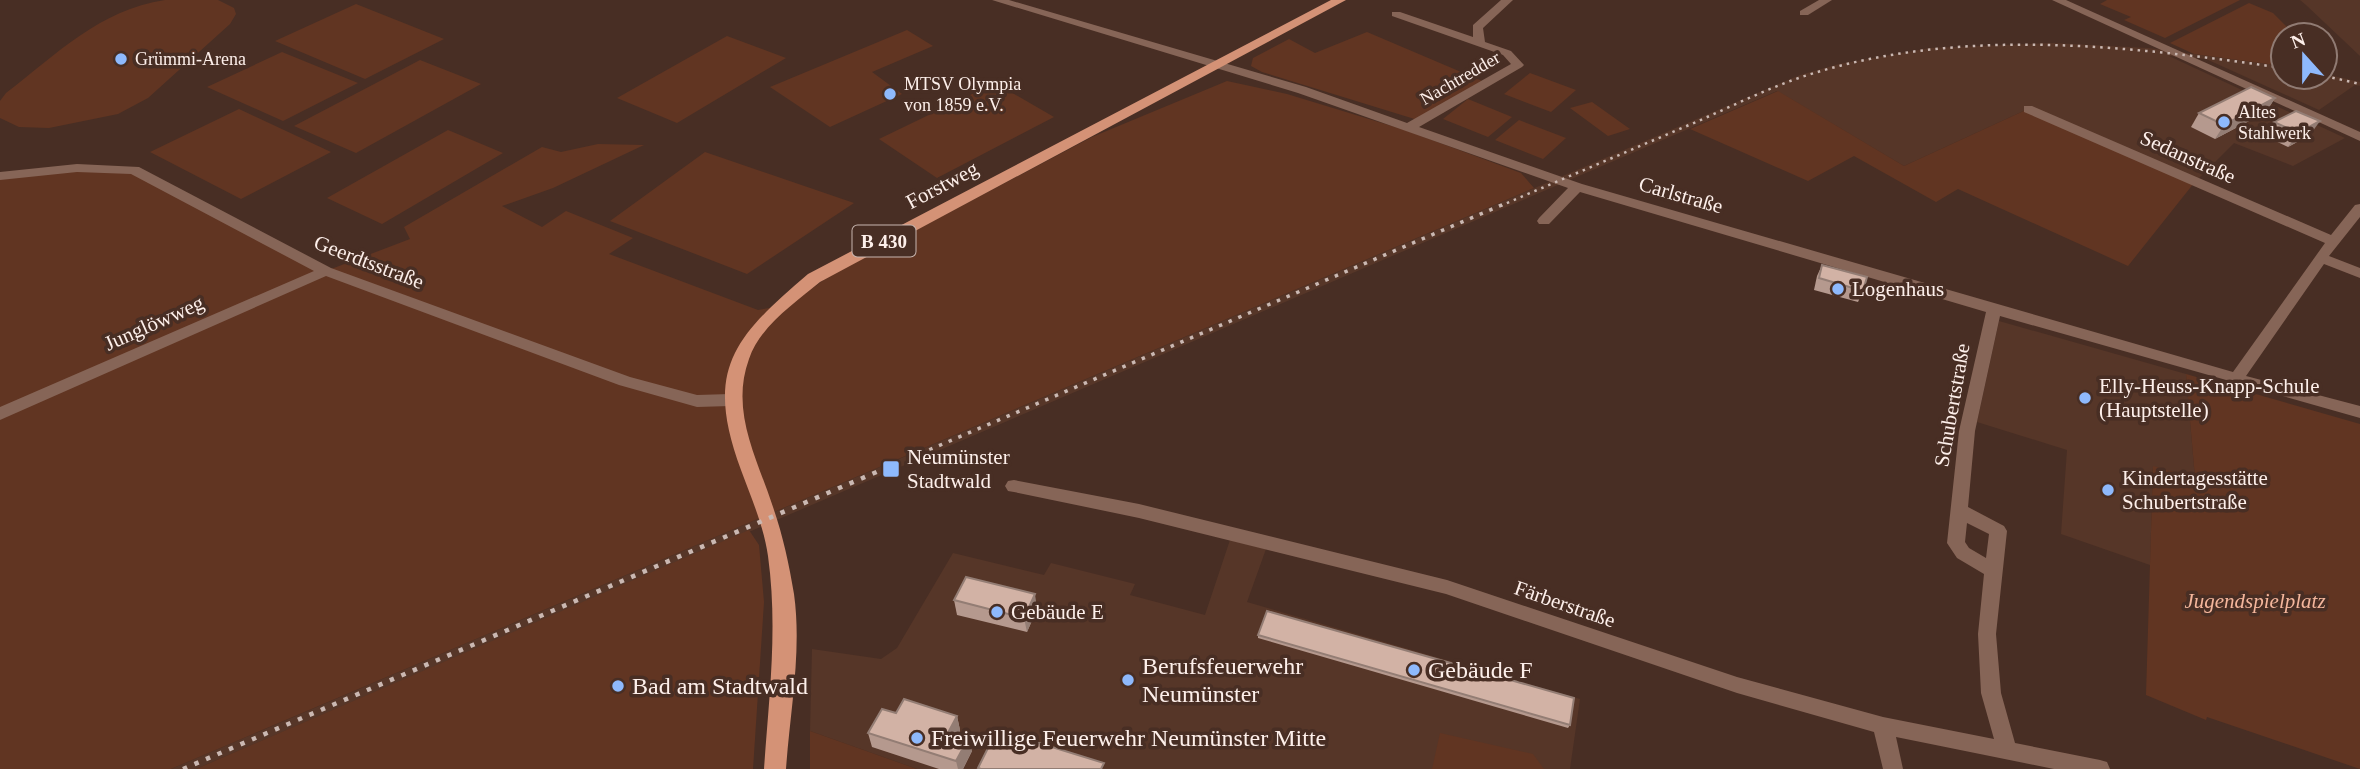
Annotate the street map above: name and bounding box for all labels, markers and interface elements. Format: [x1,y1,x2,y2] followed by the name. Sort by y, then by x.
[2269,21,2339,91] north arrow
[2288,28,2309,53] text: N
[1416,47,1504,109] street label: Nachtredder
[135,49,246,69] place label: Grümmi-Arena
[113,51,129,67] marker: Grümmi-Arena
[904,74,1021,115] place label: MTSV Olympia von 1859 e.V.
[882,86,898,102] marker: MTSV Olympia von 1859 e.V.
[2238,102,2311,143] place label: Altes Stahlwerk
[2216,114,2232,130] marker: Altes Stahlwerk
[2137,125,2239,189] street label: Sedanstraße
[902,156,983,214] street label: Forstweg
[1636,172,1726,218] street label: Carlstraße
[852,226,916,256] road number: B 430
[311,230,427,294] street label: Geerdtsstraße
[1852,277,1944,301] place label: Logenhaus
[1830,281,1846,297] marker: Logenhaus
[101,290,208,356] street label: Junglöwweg
[1929,341,1975,469] street label: Schubertstraße
[2099,374,2319,422] place label: Elly-Heuss-Knapp-Schule (Hauptstelle)
[2077,390,2093,406] marker: Elly-Heuss-Knapp-Schule (Hauptstelle)
[907,445,1010,493] place label: Neumünster Stadtwald
[881,459,901,479] marker: Neumünster Stadtwald
[2122,466,2268,514] place label: Kindertagesstätte Schubertstraße
[2100,482,2116,498] marker: Kindertagesstätte Schubertstraße
[1511,576,1619,632] street label: Färberstraße
[2184,589,2326,613] park label: Jugendspielplatz
[1011,600,1104,624] place label: Gebäude E
[989,604,1005,620] marker: Gebäude E
[1142,653,1303,707] place label: Berufsfeuerwehr Neumünster
[1428,657,1533,683] place label: Gebäude F
[1406,662,1422,678] marker: Gebäude F
[1120,672,1136,688] marker: Berufsfeuerwehr Neumünster
[632,673,808,699] place label: Bad am Stadtwald
[610,678,626,694] marker: Bad am Stadtwald
[931,725,1326,751] place label: Freiwillige Feuerwehr Neumünster Mitte
[909,730,925,746] marker: Freiwillige Feuerwehr Neumünster Mitte

